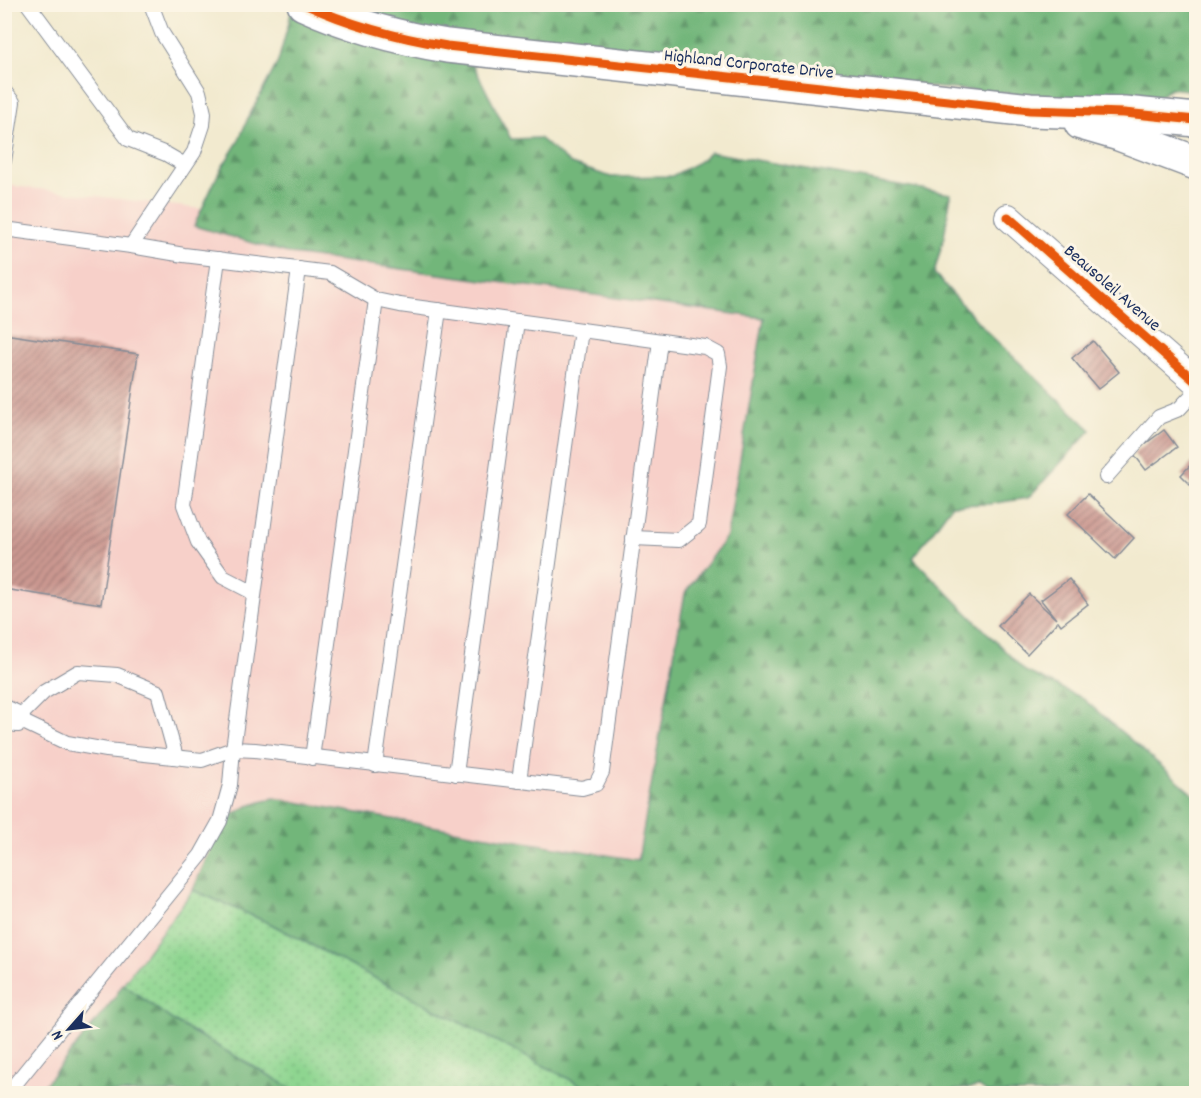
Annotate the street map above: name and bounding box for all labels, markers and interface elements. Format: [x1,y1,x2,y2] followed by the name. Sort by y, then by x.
[663,44,835,87] street label: Highland Corporate Drive
[1057,240,1165,338] street label: Beausoleil Avenue
[39,999,99,1059] north arrow
[46,1026,70,1044] text: N

